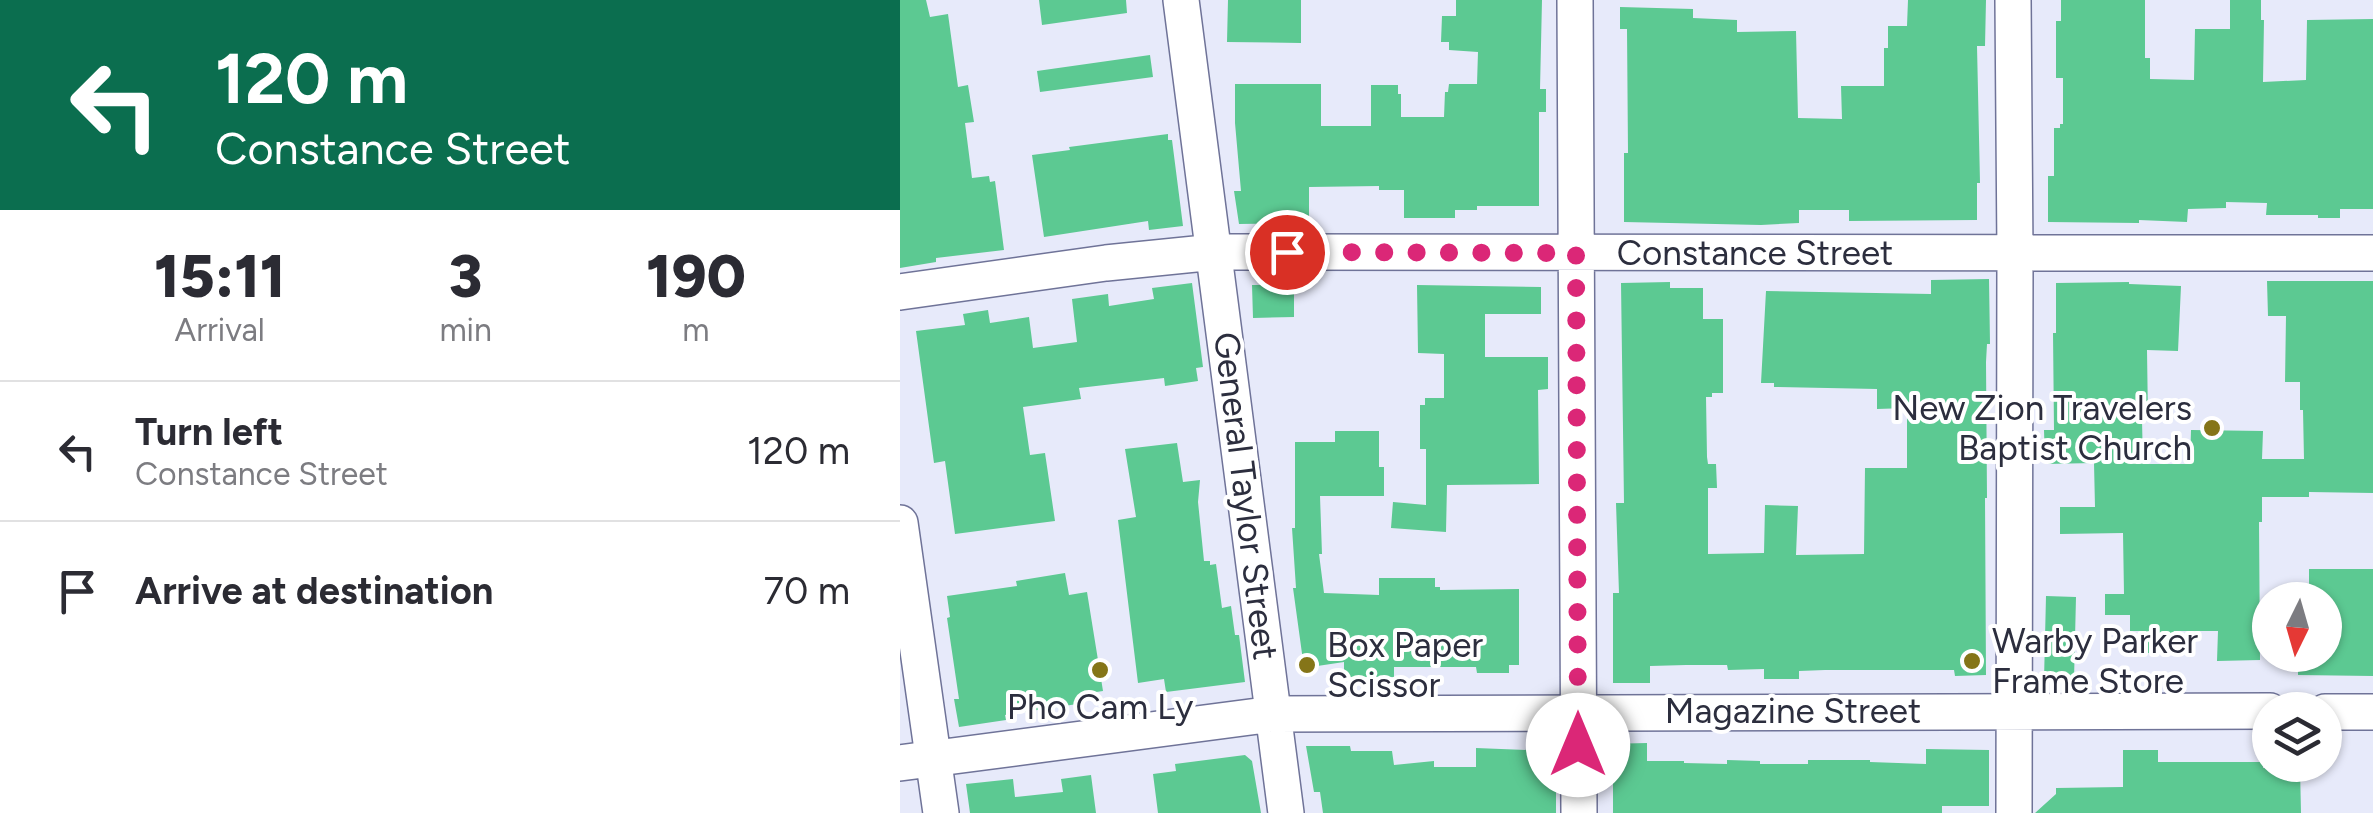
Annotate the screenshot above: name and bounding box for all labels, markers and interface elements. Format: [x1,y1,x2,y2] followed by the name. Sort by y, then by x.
[215,36,408,121] text: 120 m
[50,40,180,170] icon: left
[215,121,571,175] text: Constance Street
[1245,210,1330,295] pin
[1260,225,1315,280] icon: arrive
[1617,232,1893,274] street label: Constance Street
[154,240,285,312] text: 15:11
[449,240,482,312] text: 3
[646,240,746,312] text: 190
[175,311,265,349] text: Arrival
[439,311,492,349] text: min
[682,311,710,349] text: m
[1205,330,1287,662] street label: General Taylor Street
[1892,387,2192,469] place label: New Zion Travelers Baptist Church
[135,409,283,455] text: Turn left
[2201,417,2223,439] marker: New Zion Travelers Baptist Church
[50,424,105,479] icon: left
[747,428,850,474] text: 120 m
[135,455,388,493] text: Constance Street
[50,564,105,619] icon: arrive
[135,568,493,614] text: Arrive at destination
[764,568,850,614] text: 70 m
[2252,582,2342,672] north arrow
[2252,582,2342,782] map controls
[1992,620,2198,702] place label: Warby Parker Frame Store
[1327,624,1483,706] place label: Box Paper Scissor
[1961,650,1983,672] marker: Warby Parker Frame Store
[1296,654,1318,676] marker: Box Paper Scissor
[1089,659,1111,681] marker: Pho Cam Ly
[1007,686,1194,728] place label: Pho Cam Ly
[1665,690,1921,732] street label: Magazine Street
[2252,692,2342,782] button: layers
[1526,693,1630,797] position arrow

